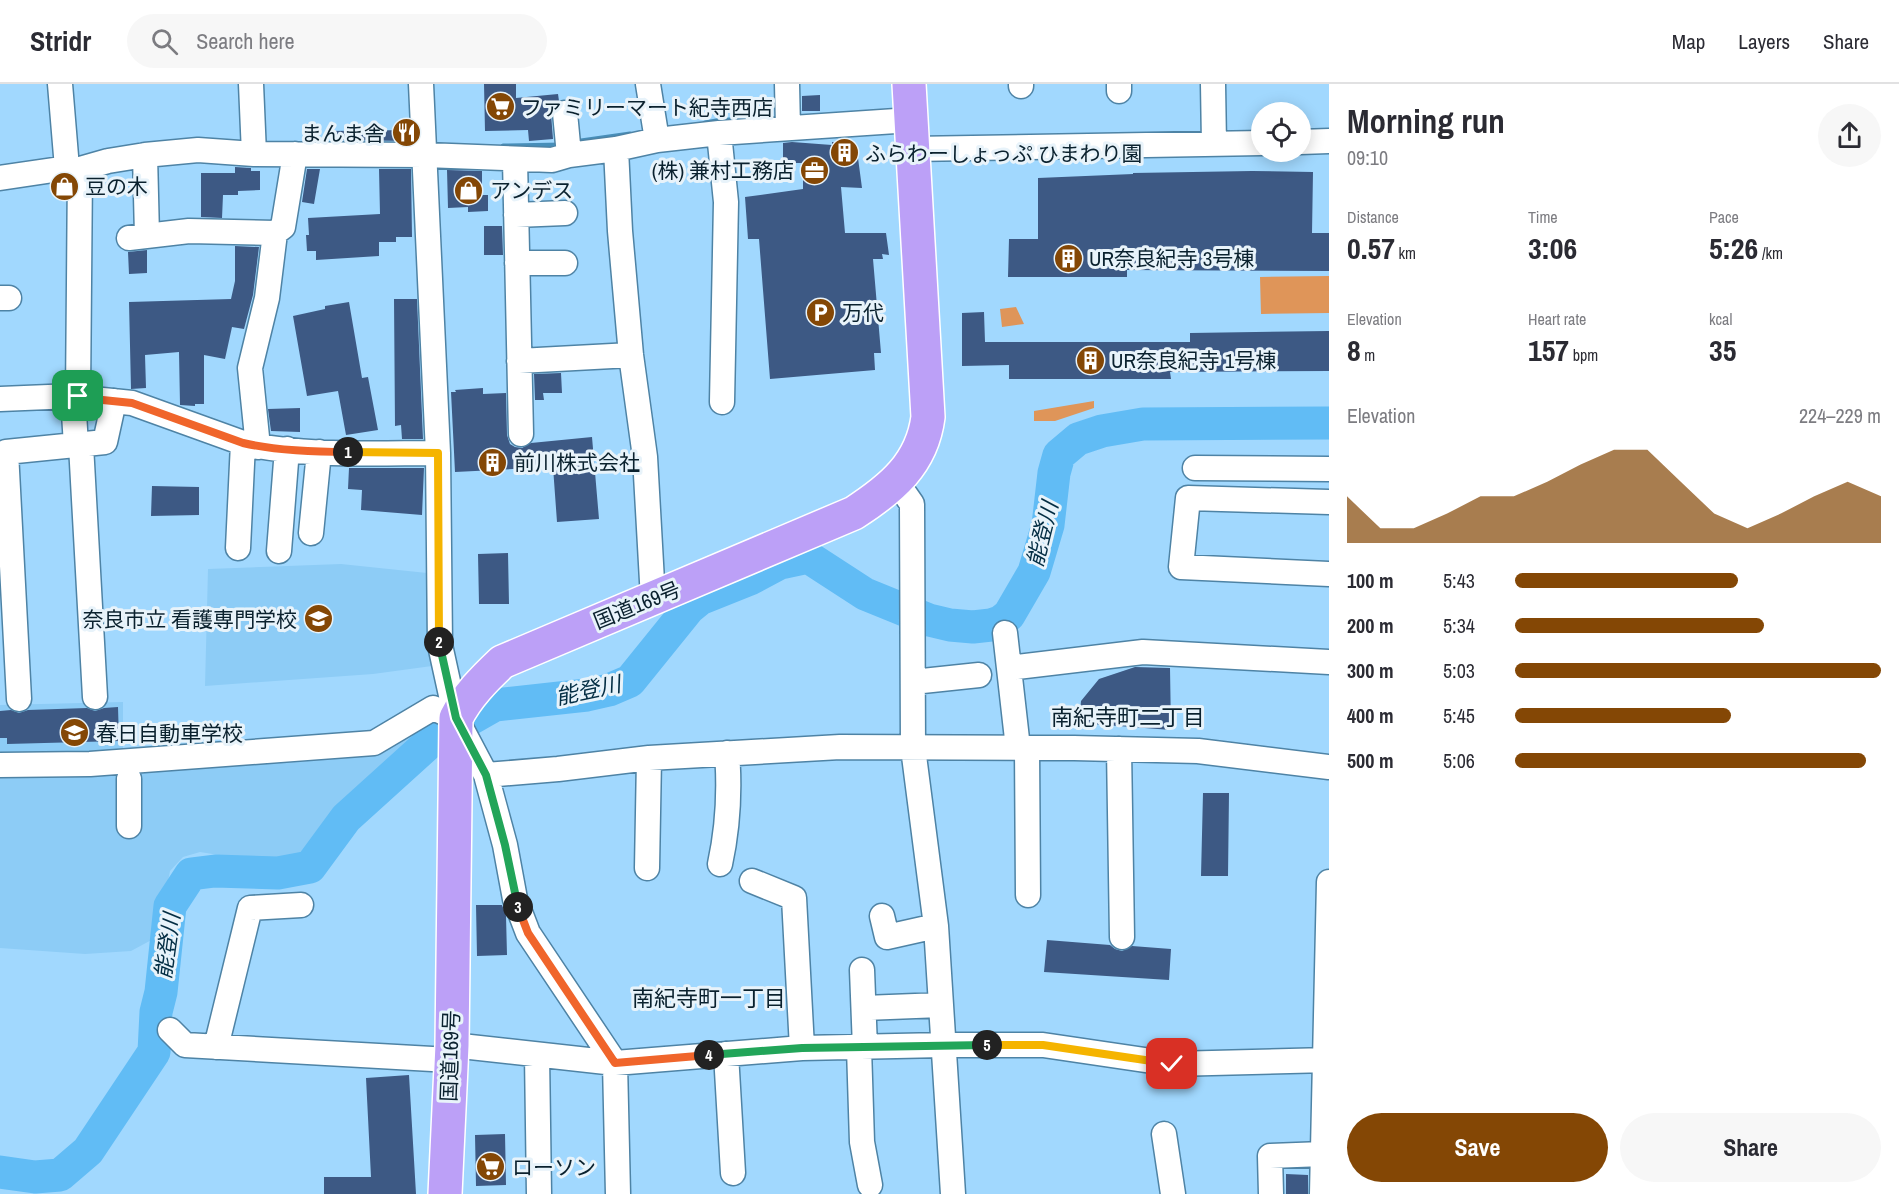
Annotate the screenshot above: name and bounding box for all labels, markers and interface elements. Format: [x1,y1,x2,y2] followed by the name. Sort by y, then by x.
[127,14,547,68] search box
[30,22,91,60] text: Stridr
[148,25,181,58] icon: search
[196,26,295,56] text: Search here
[1672,27,1705,56] text: Map
[1738,27,1790,56] text: Layers
[1823,27,1869,56] text: Share
[484,91,516,123] supermarket icon: ファミリーマート紀寺西店
[521,93,773,122] place label: ファミリーマート紀寺西店
[1347,99,1505,143] text: Morning run
[1251,102,1311,162] map controls
[1251,102,1311,162] button: locate
[1818,104,1881,167] button: share
[390,117,422,149] restaurant icon: まんま舎
[301,119,385,148] place label: まんま舎
[828,137,860,169] building icon: ふらわーしょっぷ ひまわり園
[865,139,1143,168] place label: ふらわーしょっぷ ひまわり園
[1347,144,1388,171] text: 09:10
[799,154,831,186] office icon: (株) 兼村工務店
[652,156,794,185] place label: (株) 兼村工務店
[48,170,80,202] shop icon: 豆の木
[85,172,148,201] place label: 豆の木
[453,174,485,206] shop icon: アンデス
[490,176,573,205] place label: アンデス
[1347,206,1399,228] text: Distance
[1528,206,1558,228] text: Time
[1709,206,1739,228] text: Pace
[1347,228,1395,268] text: 0.57
[1528,228,1577,268] text: 3:06
[1709,228,1758,268] text: 5:26
[1052,242,1084,274] building icon: UR奈良紀寺 3号棟
[1395,242,1416,264] text: km
[1758,242,1783,264] text: /km
[1089,244,1254,273] place label: UR奈良紀寺 3号棟
[805,296,837,328] parking icon: 万代
[842,298,884,327] place label: 万代
[1347,308,1402,330] text: Elevation
[1528,308,1586,330] text: Heart rate
[1709,308,1732,330] text: kcal
[1347,330,1361,370] text: 8
[1528,330,1569,370] text: 157
[1709,330,1736,370] text: 35
[1074,344,1106,376] building icon: UR奈良紀寺 1号棟
[1361,344,1375,366] text: m
[1569,344,1598,366] text: bpm
[1111,346,1276,375] place label: UR奈良紀寺 1号棟
[52,370,103,421] pin
[61,379,94,412] icon: arrive
[1347,402,1415,429] text: Elevation
[1799,402,1881,429] text: 224–229 m
[333,437,363,467] pin: 1
[344,441,352,463] text: 1
[477,446,509,478] building icon: 前川株式会社
[514,448,640,477] place label: 前川株式会社
[1019,496,1065,570] water label: 能登川
[1347,567,1394,594] text: 100 m
[1443,567,1475,594] text: 5:43
[589,574,685,636] street label: 国道169号
[302,603,334,635] school or university icon: 奈良市立 看護専門学校
[82,605,297,634] place label: 奈良市立 看護専門学校
[1347,612,1394,639] text: 200 m
[1443,612,1475,639] text: 5:34
[424,627,454,657] pin: 2
[435,631,443,653] text: 2
[1347,657,1394,684] text: 300 m
[1443,657,1475,684] text: 5:03
[553,668,625,712] water label: 能登川
[1051,702,1205,732] district label: 南紀寺町二丁目
[1347,702,1394,729] text: 400 m
[1443,702,1475,729] text: 5:45
[59,717,91,749] school or university icon: 春日自動車学校
[96,719,243,748] place label: 春日自動車学校
[1347,747,1394,774] text: 500 m
[1443,747,1475,774] text: 5:06
[503,892,533,922] pin: 3
[514,896,522,918] text: 3
[148,909,187,981] water label: 能登川
[632,983,786,1013] district label: 南紀寺町一丁目
[434,1010,466,1102] street label: 国道169号
[972,1030,1002,1060] pin: 5
[983,1034,991,1056] text: 5
[1146,1038,1197,1089] pin
[694,1040,724,1070] pin: 4
[705,1044,713,1066] text: 4
[1155,1047,1188,1080] icon: check
[1347,1113,1608,1182] button: Save
[1620,1113,1881,1182] button: Share
[475,1151,507,1183] supermarket icon: ローソン
[512,1153,596,1182] place label: ローソン

